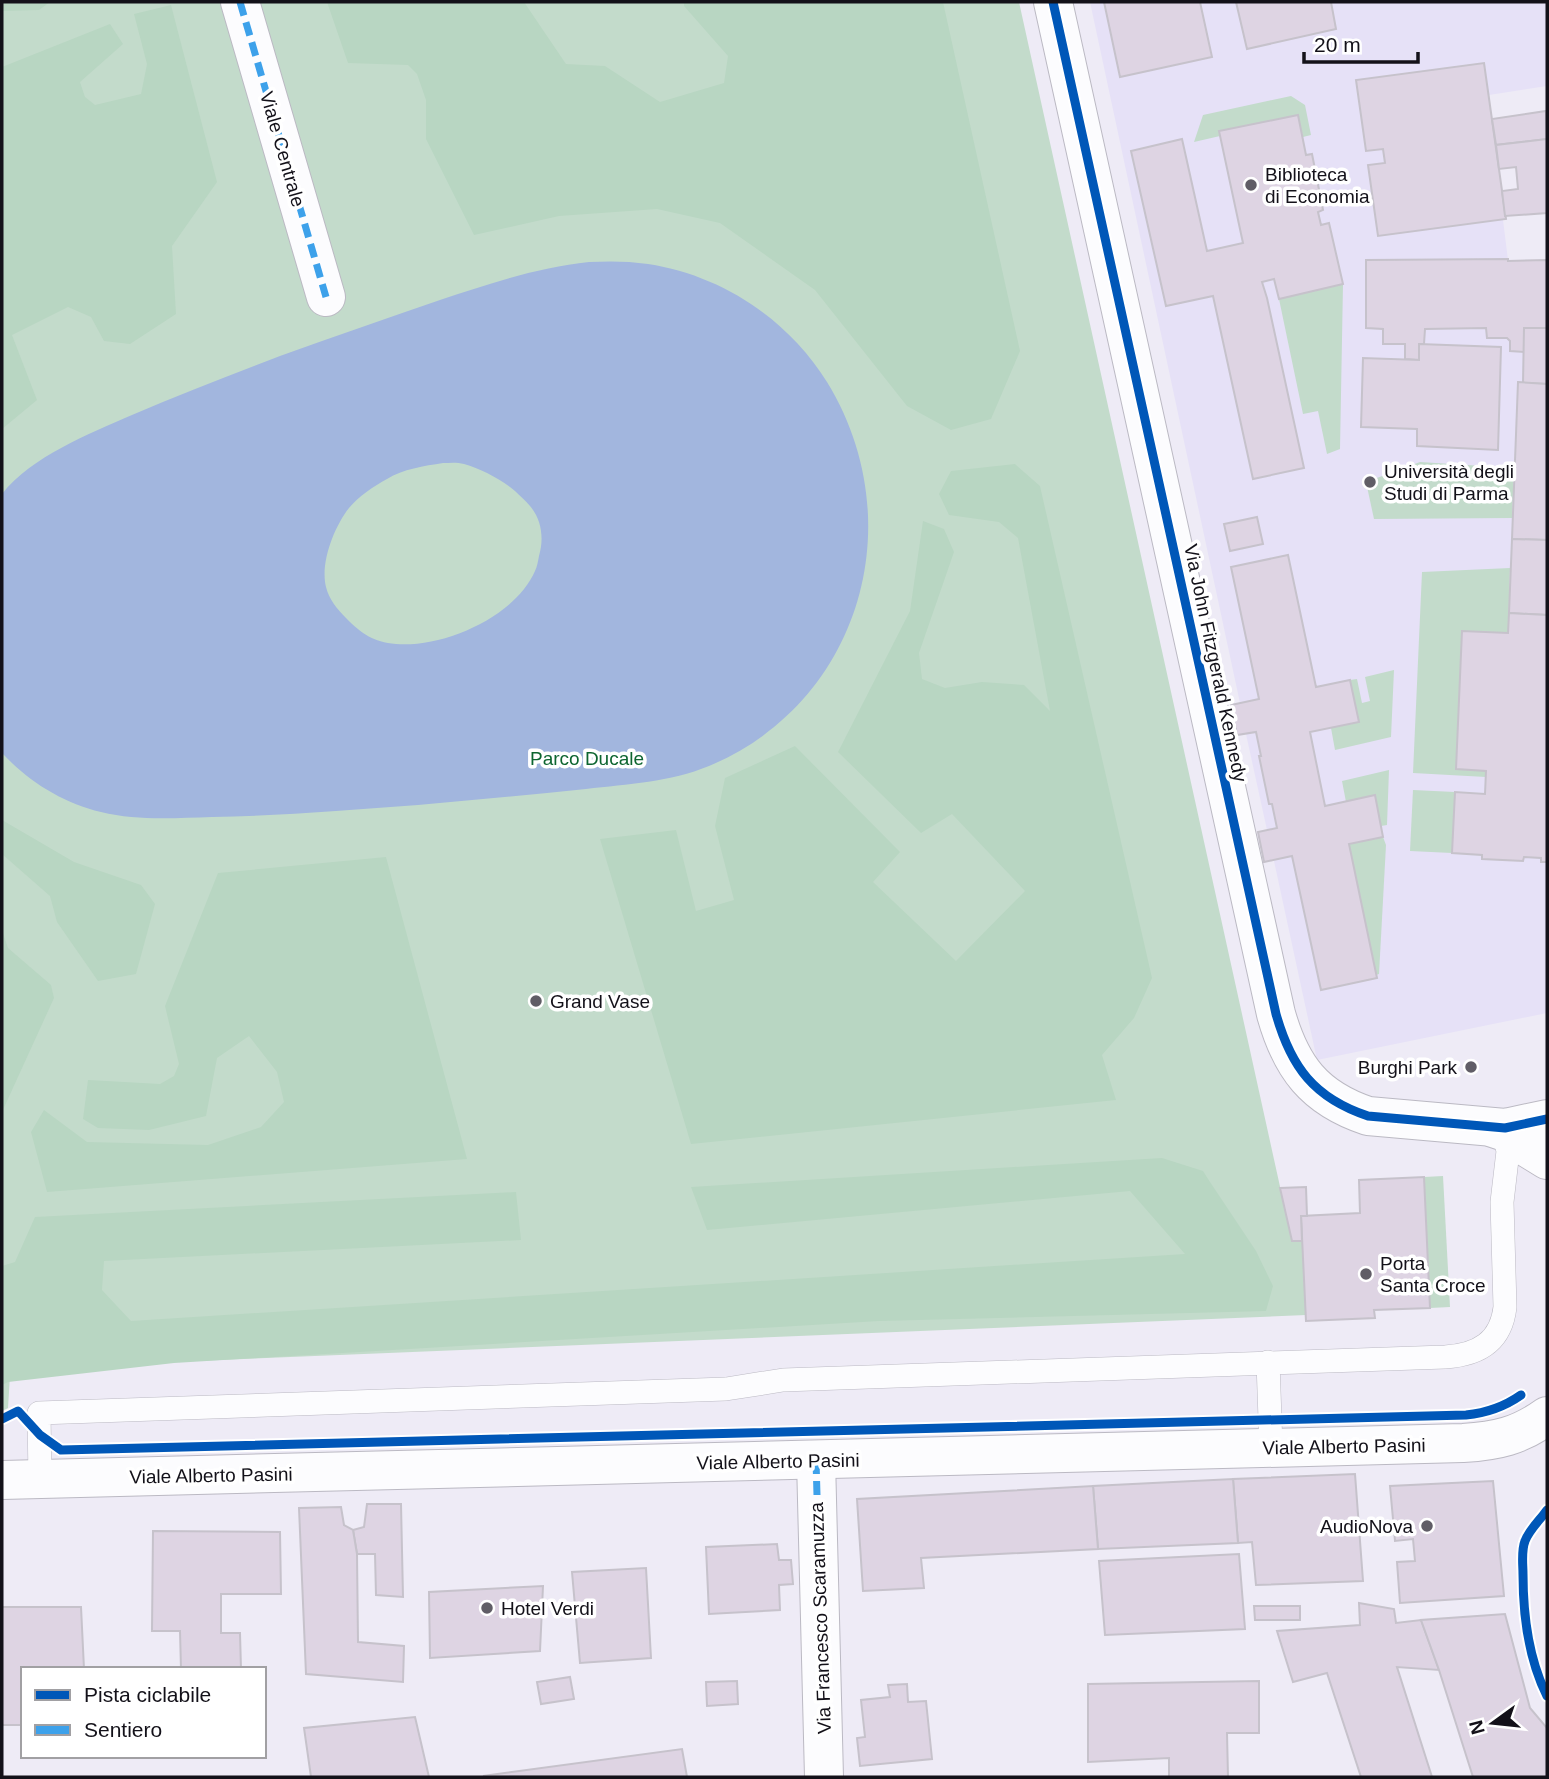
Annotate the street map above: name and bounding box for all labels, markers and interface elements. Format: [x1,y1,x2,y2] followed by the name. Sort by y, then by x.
[1304,21,1418,65] scale bar
[1314,33,1361,56] text: 20 m
[256,89,309,209] street label: Viale Centrale
[1265,164,1370,207] place label: Biblioteca di Economia
[1243,177,1259,193] marker: Biblioteca di Economia
[1384,461,1514,504] place label: Università degli Studi di Parma
[1362,474,1378,490] marker: Università degli Studi di Parma
[1180,542,1251,784] street label: Via John Fitzgerald Kennedy
[530,748,644,769] park label: Parco Ducale
[550,991,650,1012] place label: Grand Vase
[528,993,544,1009] marker: Grand Vase
[1358,1057,1457,1078] place label: Burghi Park
[1463,1059,1479,1075] marker: Burghi Park
[1380,1253,1486,1296] place label: Porta Santa Croce
[1358,1266,1374,1282] marker: Porta Santa Croce
[1262,1435,1426,1458] street label: Viale Alberto Pasini
[696,1450,860,1473] street label: Viale Alberto Pasini
[129,1464,293,1487] street label: Viale Alberto Pasini
[806,1501,835,1734] street label: Via Francesco Scaramuzza
[1320,1516,1413,1537] place label: AudioNova
[1419,1518,1435,1534] marker: AudioNova
[501,1598,594,1619] place label: Hotel Verdi
[479,1600,495,1616] marker: Hotel Verdi
[21,1667,266,1758] legend
[84,1683,211,1706] text: Pista ciclabile
[1458,1688,1528,1758] north arrow
[84,1718,162,1741] text: Sentiero
[1465,1718,1489,1737] text: N

